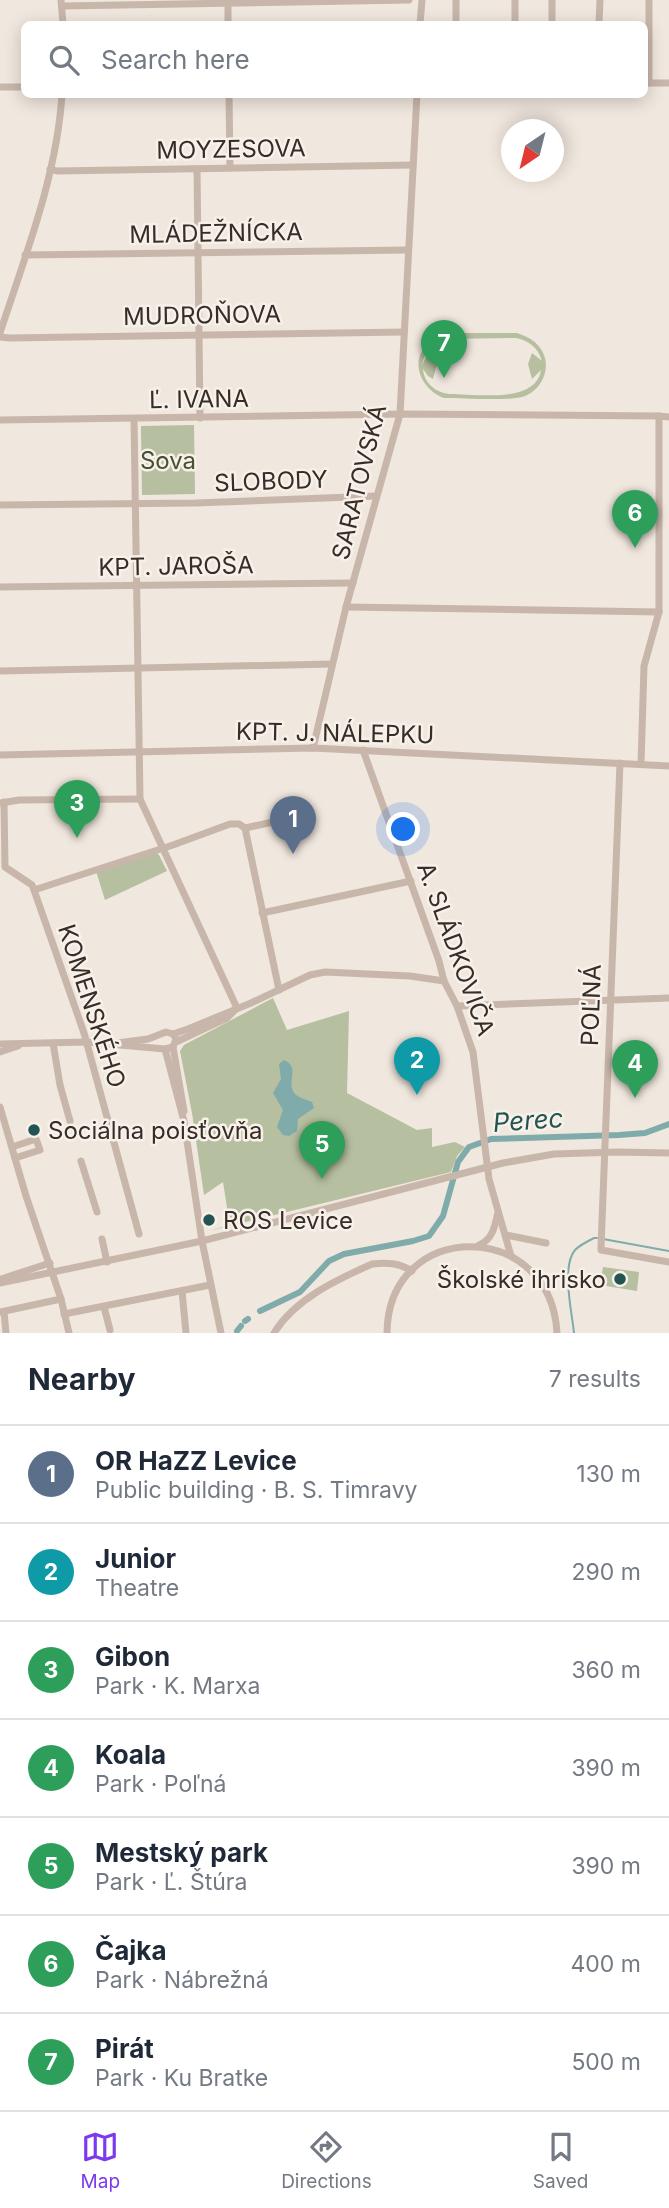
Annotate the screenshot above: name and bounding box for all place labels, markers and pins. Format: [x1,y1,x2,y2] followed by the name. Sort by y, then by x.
[421,320,467,378] pin: 7
[612,490,658,548] pin: 6
[54,780,100,838] pin: 3
[270,796,316,854] pin: 1
[394,1037,440,1095] pin: 2
[612,1040,658,1098] pin: 4
[48,1116,262,1145] place label: Sociálna poisťovňa
[299,1121,345,1179] pin: 5
[26,1122,42,1138] marker: Sociálna poisťovňa
[223,1206,353,1235] place label: ROS Levice
[201,1212,217,1228] marker: ROS Levice
[437,1264,606,1294] place label: Školské ihrisko
[612,1271,628,1287] marker: Školské ihrisko

